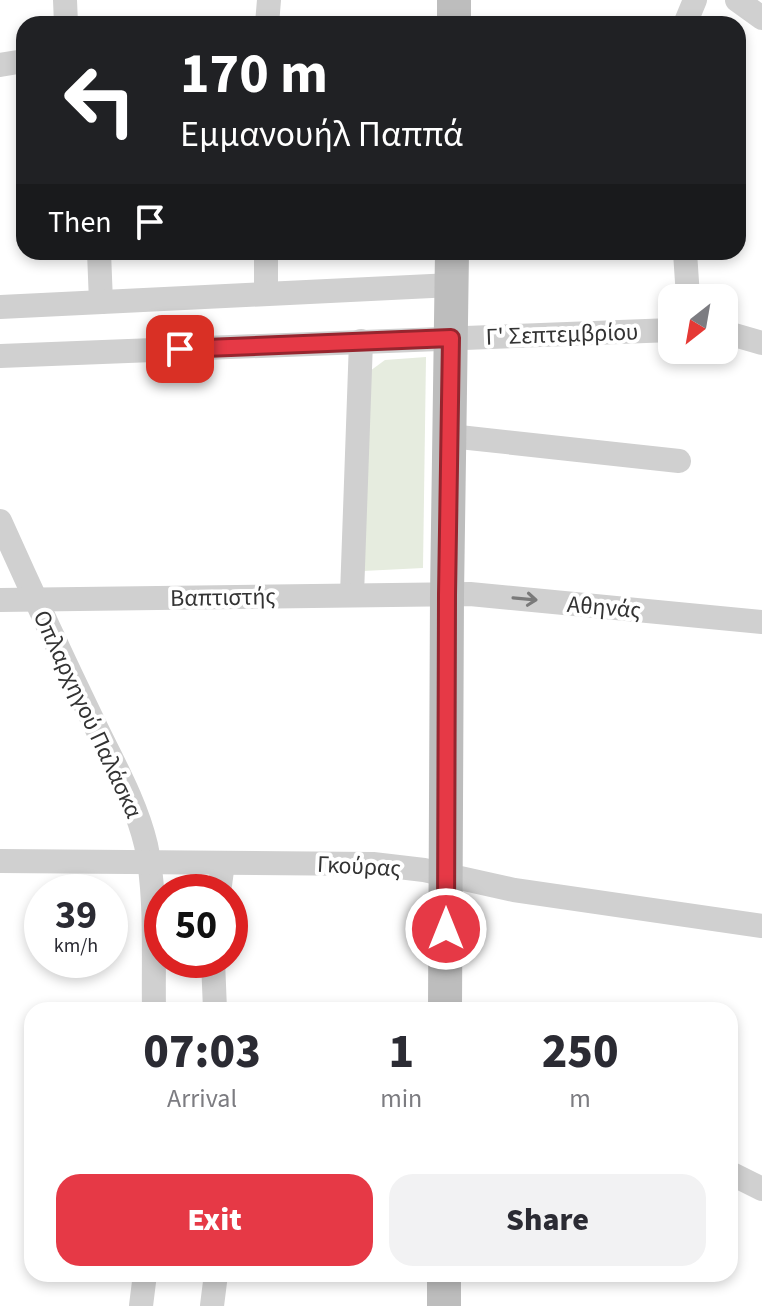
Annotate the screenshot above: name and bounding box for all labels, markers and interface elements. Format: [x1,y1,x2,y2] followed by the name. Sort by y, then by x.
[180,35,328,114] text: 170 m
[48,48,152,152] icon: left
[180,109,463,160] text: Εμμανουήλ Παππά
[128,200,172,244] icon: arrive
[48,201,112,244] text: Then
[658,284,738,364] north arrow
[658,284,738,364] map controls
[485,314,639,355] street label: Γ' Σεπτεμβρίου
[146,315,214,383] pin
[158,327,202,371] icon: arrive
[170,579,276,616] street label: Βαπτιστής
[566,587,642,628] street label: Αθηνάς
[511,592,537,607] one-way arrow
[24,605,151,824] street label: Οπλαρχηγού Παλάσκα
[316,847,402,886] street label: Γκούρας
[144,874,248,978] speed limit sign: 50
[55,887,97,944] text: 39
[404,887,488,971] position arrow
[54,932,98,960] text: km/h
[143,1018,261,1086] text: 07:03
[388,1018,414,1086] text: 1
[542,1018,619,1086] text: 250
[167,1080,237,1117] text: Arrival
[380,1080,422,1117] text: min
[569,1080,591,1117] text: m
[56,1174,373,1266] button: Exit
[389,1174,706,1266] button: Share

